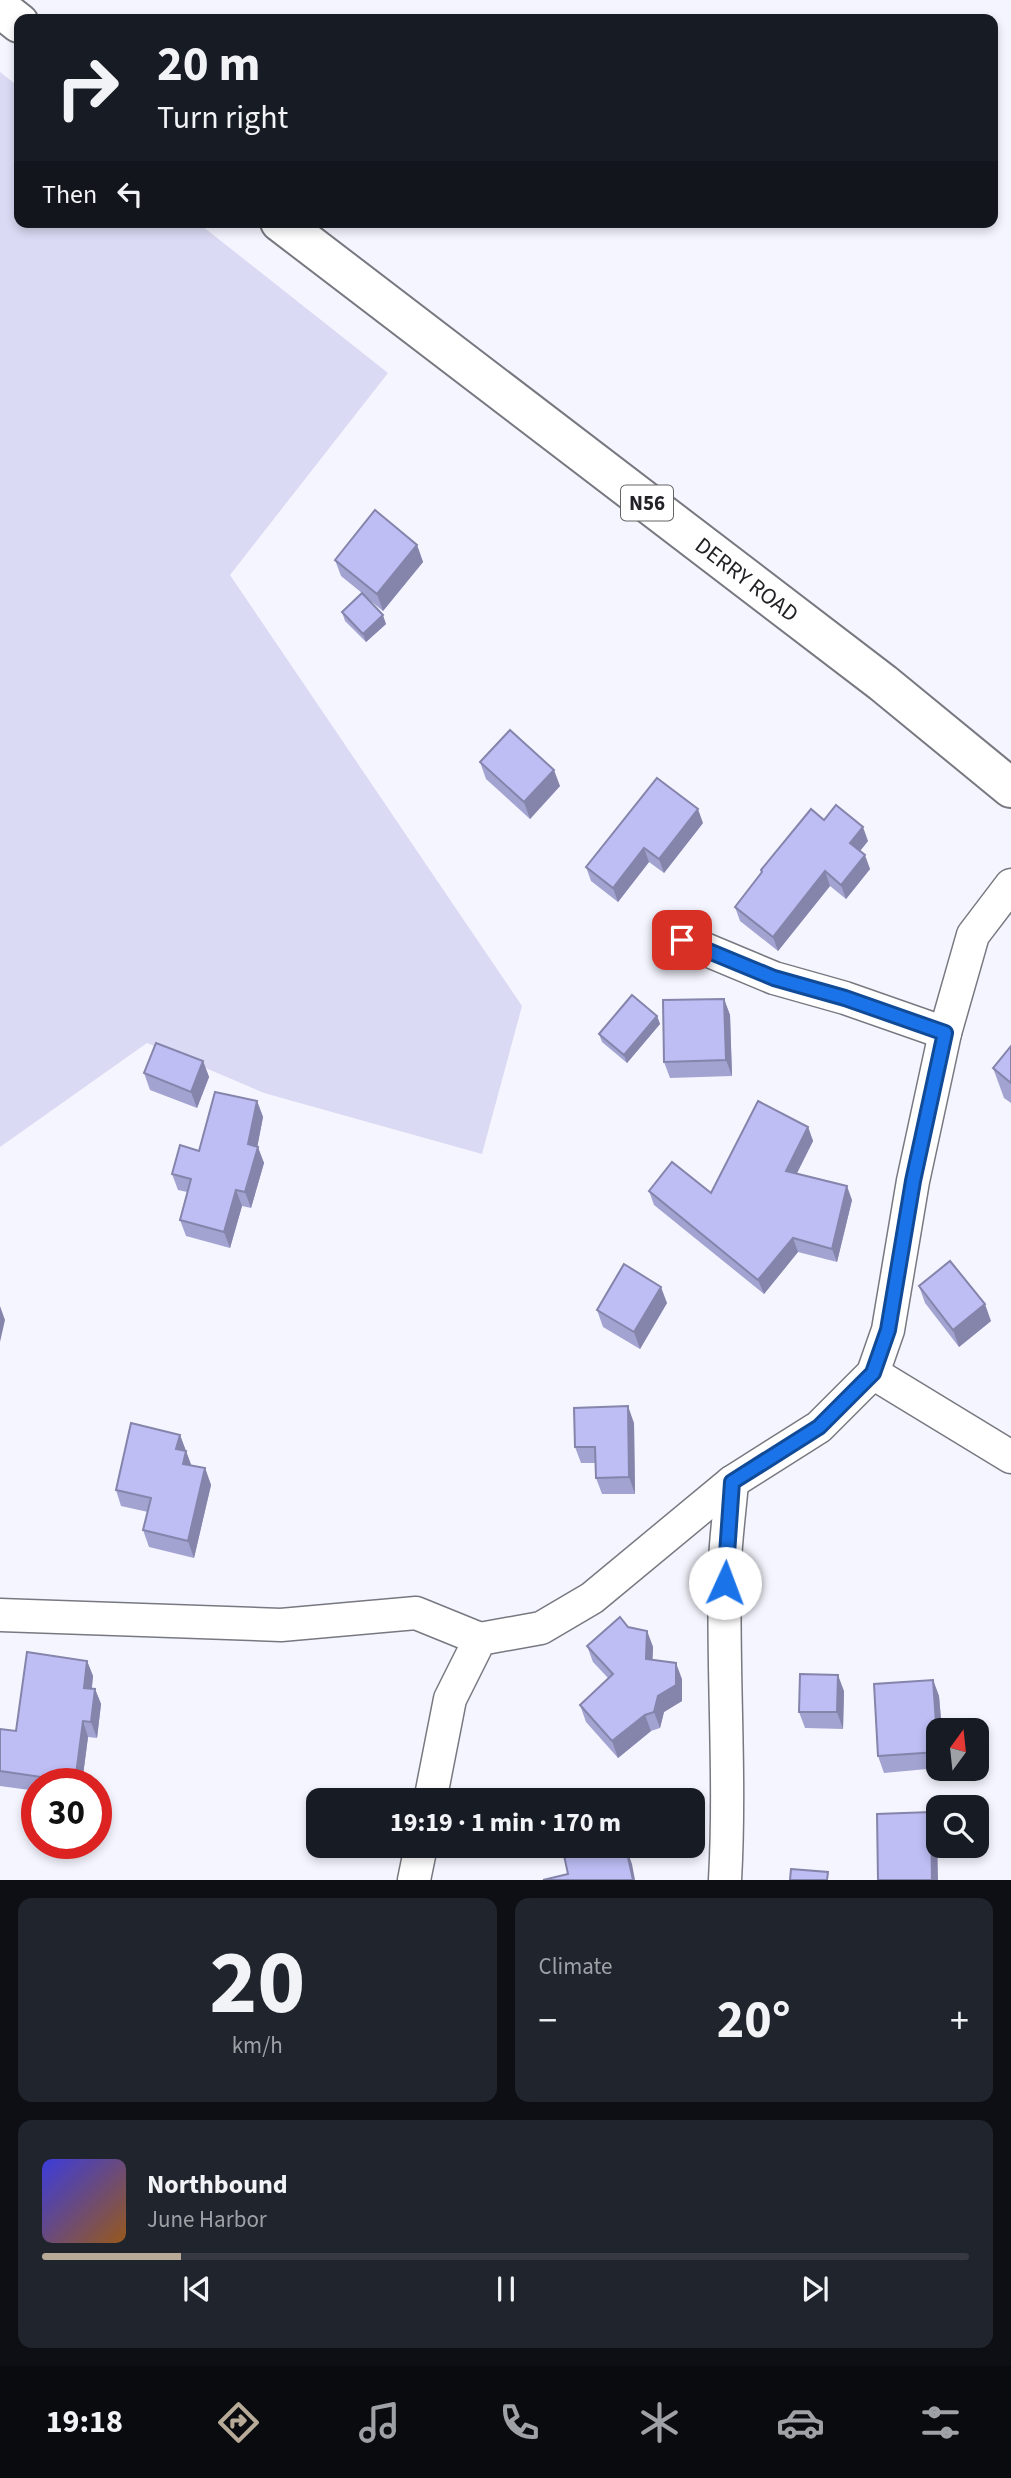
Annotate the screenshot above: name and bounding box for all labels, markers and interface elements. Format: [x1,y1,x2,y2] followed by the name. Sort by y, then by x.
[157,30,261,100] text: 20 m
[42,42,133,133] icon: right
[157,95,288,141] text: Turn right
[111,175,149,213] icon: left
[42,176,97,213] text: Then
[621,486,673,520] road number: N56
[688,529,806,630] street label: DERRY ROAD
[652,910,712,970] pin
[663,921,701,959] icon: arrive
[688,1546,762,1620] position arrow
[926,1718,989,1782] north arrow
[926,1718,989,1858] map controls
[21,1768,112,1859] speed limit sign: 30
[926,1795,989,1858] button: search
[390,1804,621,1841] text: 19:19 · 1 min · 170 m
[209,1919,305,2048] text: 20
[539,1950,612,1983] text: Climate
[717,1984,791,2058] text: 20°
[539,1994,557,2048] text: −
[950,1994,969,2048] text: +
[232,2029,283,2062] text: km/h
[147,2166,288,2203] text: Northbound
[147,2203,267,2236] text: June Harbor
[178,2270,216,2308] icon: previous
[487,2270,525,2308] icon: pause
[796,2270,834,2308] icon: next
[214,2398,263,2447] icon: directions
[355,2398,404,2447] icon: music
[495,2398,544,2447] icon: phone
[635,2398,684,2447] icon: climate
[776,2398,825,2447] icon: car
[916,2398,965,2447] icon: filters
[46,2399,123,2445] text: 19:18

